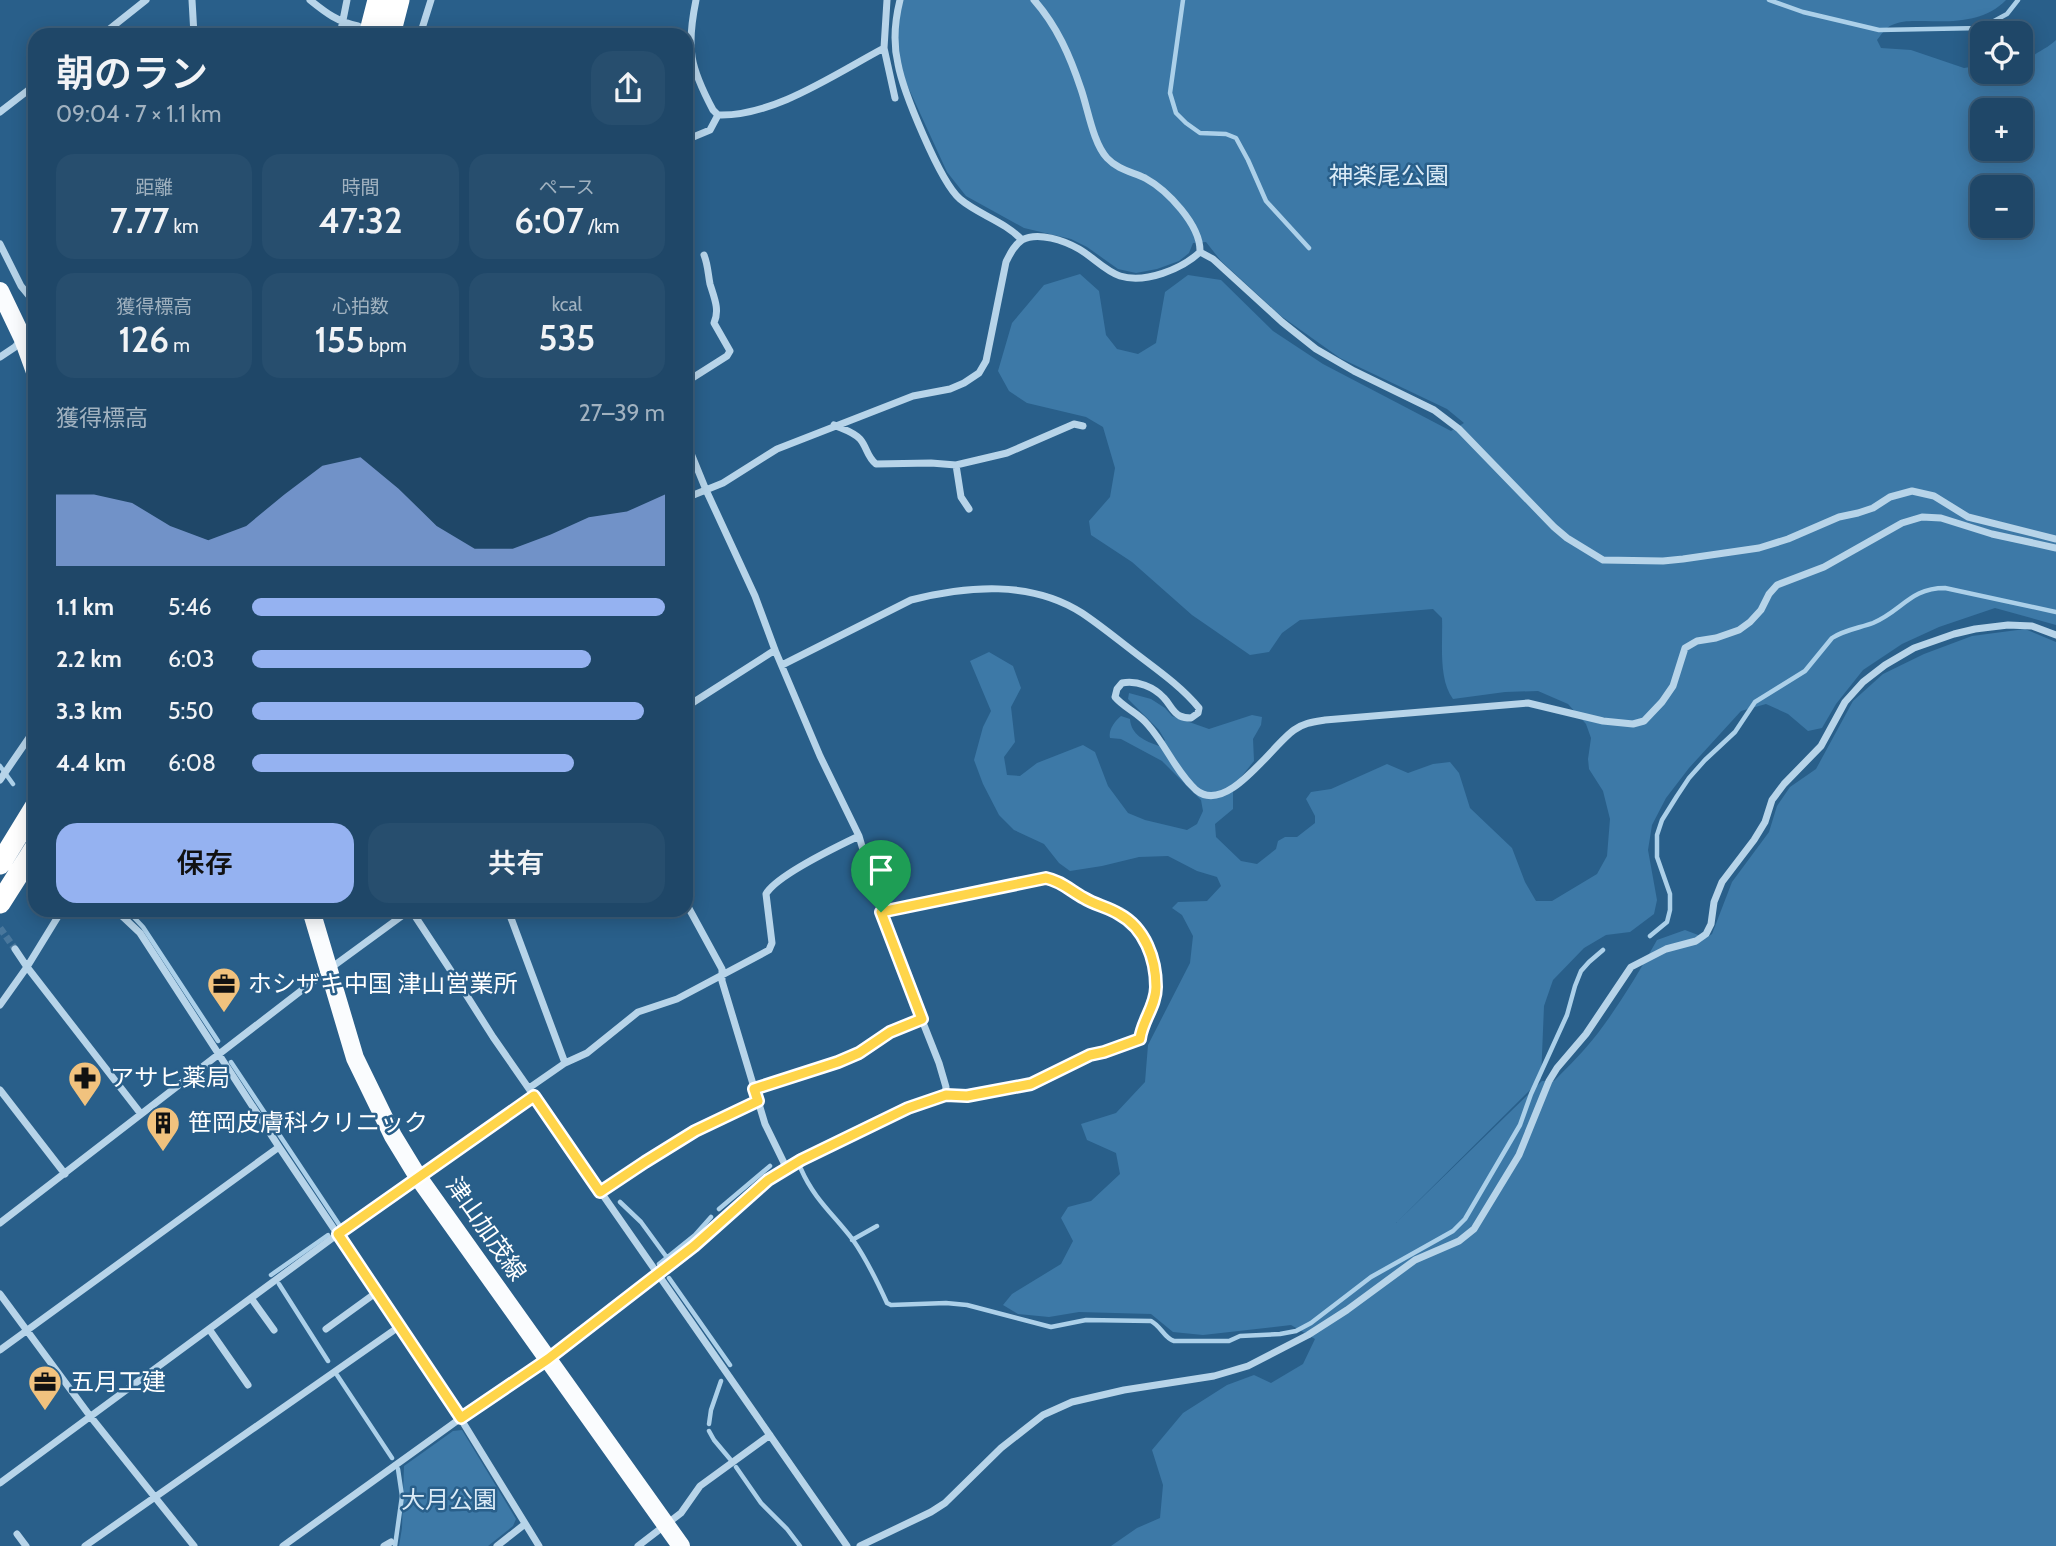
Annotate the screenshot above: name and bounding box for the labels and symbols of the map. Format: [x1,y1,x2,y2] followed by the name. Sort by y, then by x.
[1329,161,1449,190] park label: 神楽尾公園
[851,840,911,912] pin
[205,965,243,1014] office icon: ホシザキ中国 津山営業所
[248,969,517,998] place label: ホシザキ中国 津山営業所
[66,1059,104,1108] pharmacy icon: アサヒ薬局
[110,1063,230,1092] place label: アサヒ薬局
[144,1104,182,1153] building icon: 笹岡皮膚科クリニック
[188,1108,428,1137] place label: 笹岡皮膚科クリニック
[440,1171,533,1286] street label: 津山加茂線
[26,1363,64,1412] office icon: 五月工建
[70,1367,166,1396] place label: 五月工建
[401,1485,497,1514] park label: 大月公園

